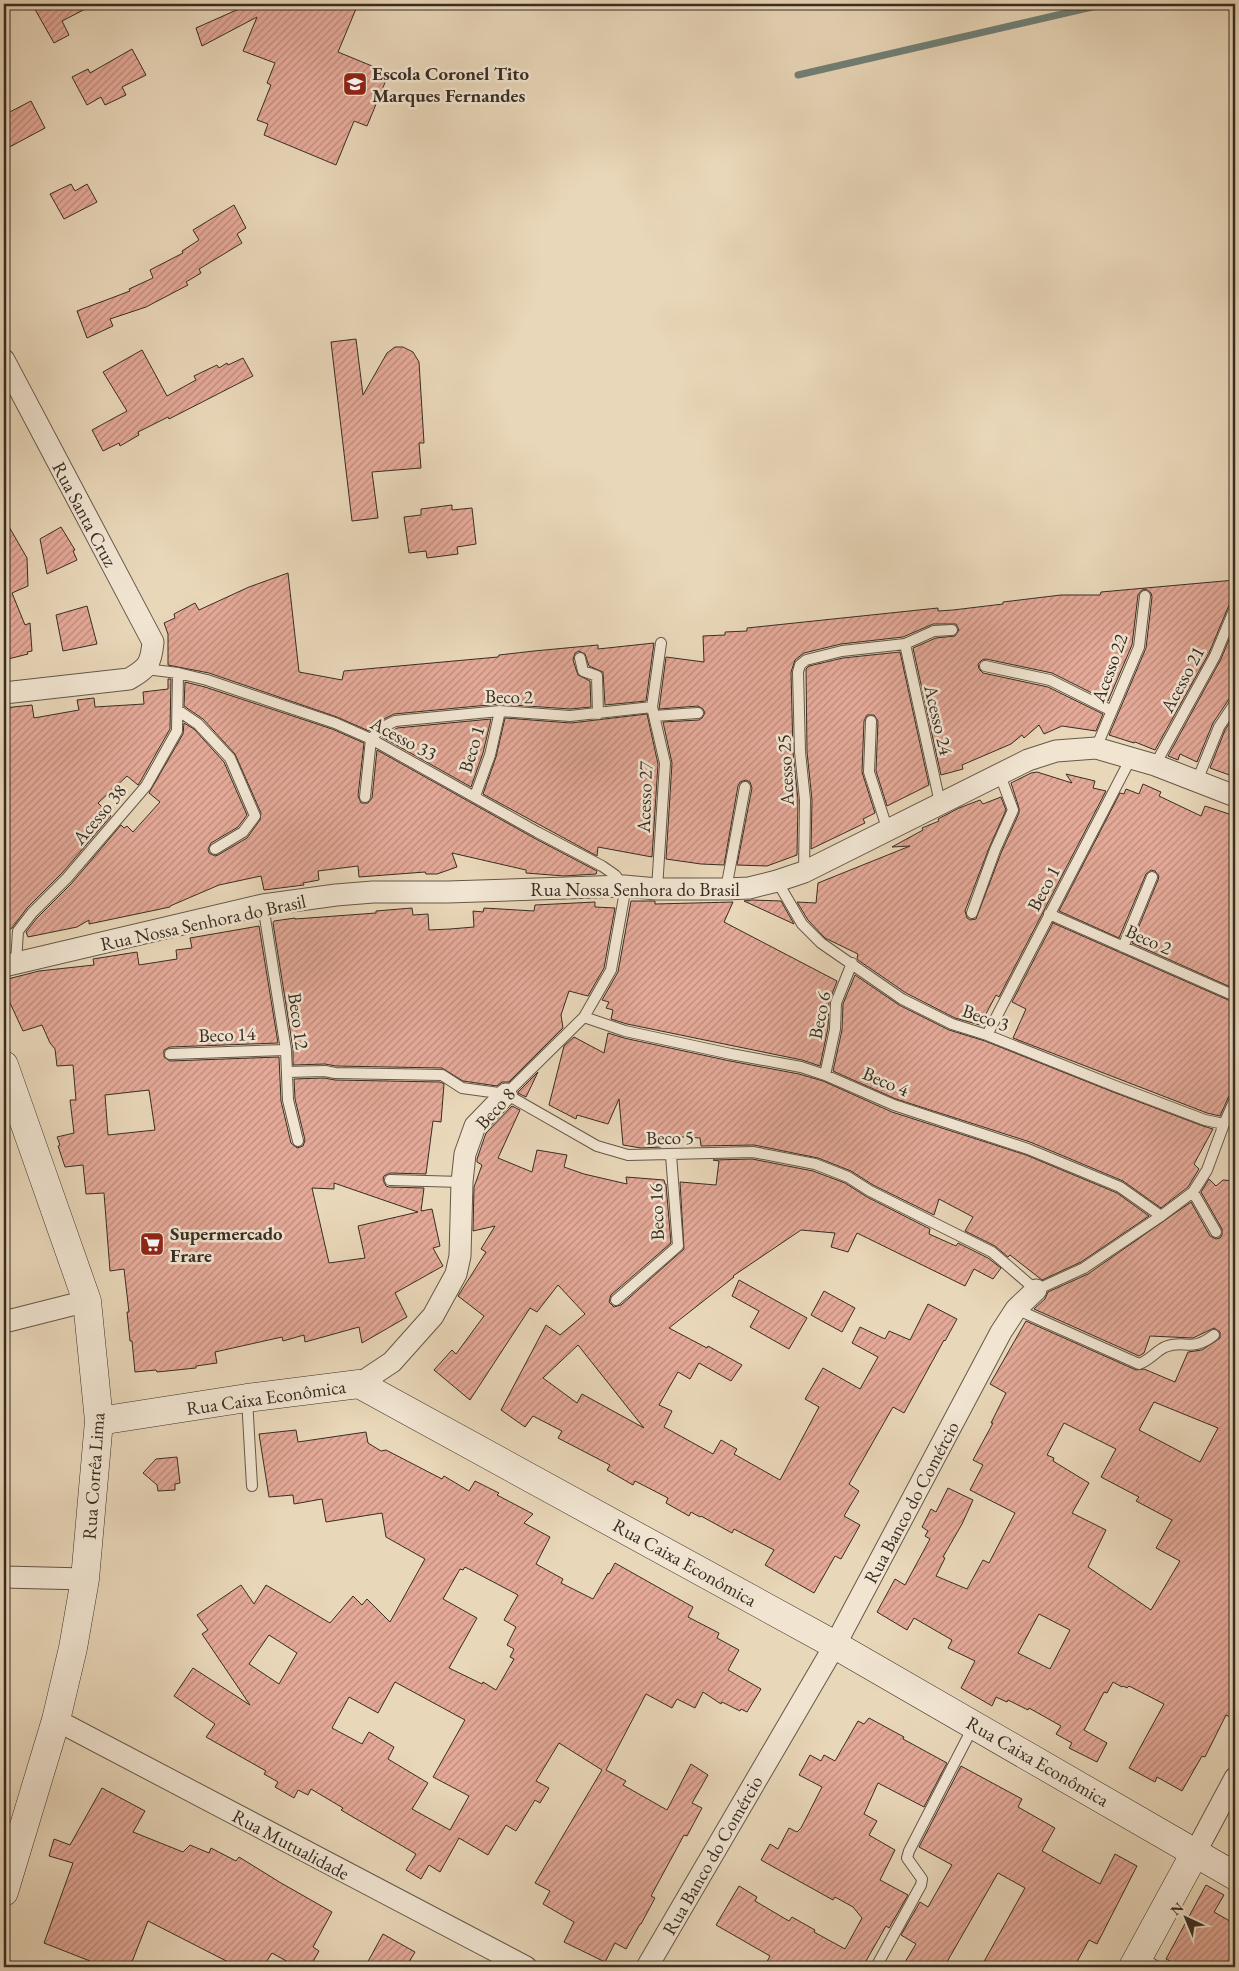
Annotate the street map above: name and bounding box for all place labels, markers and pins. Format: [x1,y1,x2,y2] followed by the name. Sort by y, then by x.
[372,61,529,108] place label: Escola Coronel Tito Marques Fernandes
[342,71,368,97] school or university icon: Escola Coronel Tito Marques Fernandes
[170,1221,283,1268] place label: Supermercado Frare
[139,1231,165,1257] supermarket icon: Supermercado Frare

